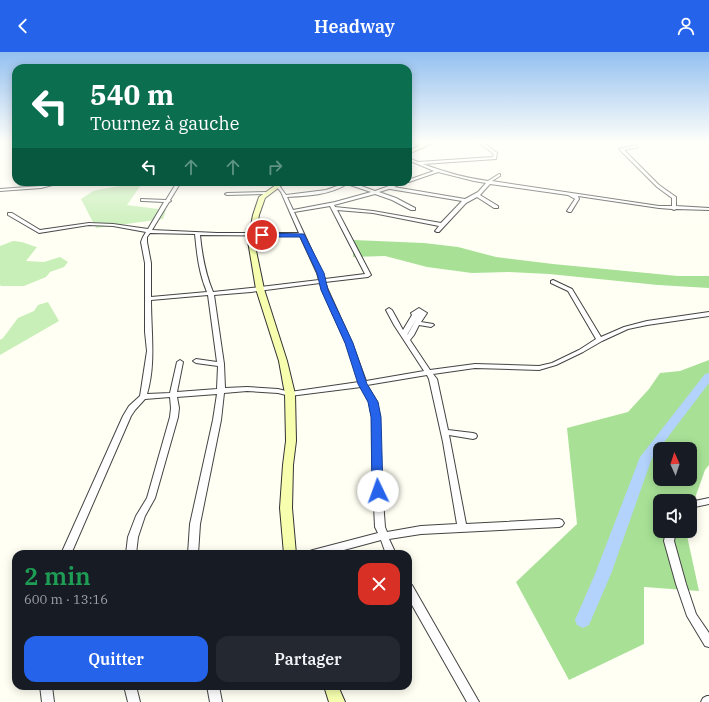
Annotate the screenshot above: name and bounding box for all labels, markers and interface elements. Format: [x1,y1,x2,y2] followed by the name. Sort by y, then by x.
[12,15,34,37] icon: back
[314,15,395,38] text: Headway
[675,15,697,37] icon: person
[90,76,174,113] text: 540 m
[24,80,76,132] icon: left
[90,112,239,135] text: Tournez à gauche
[138,156,160,178] icon: left
[180,156,202,178] icon: ahead
[222,156,244,178] icon: ahead
[264,156,286,178] icon: right
[245,218,279,252] pin
[251,224,273,246] icon: arrive
[653,442,697,486] north arrow
[653,442,697,538] map controls
[357,470,399,512] position arrow
[653,494,697,538] button: sound
[24,560,91,592] text: 2 min
[358,563,400,605] button: close
[24,591,108,608] text: 600 m · 13:16
[24,636,208,682] button: Quitter
[216,636,400,682] button: Partager

